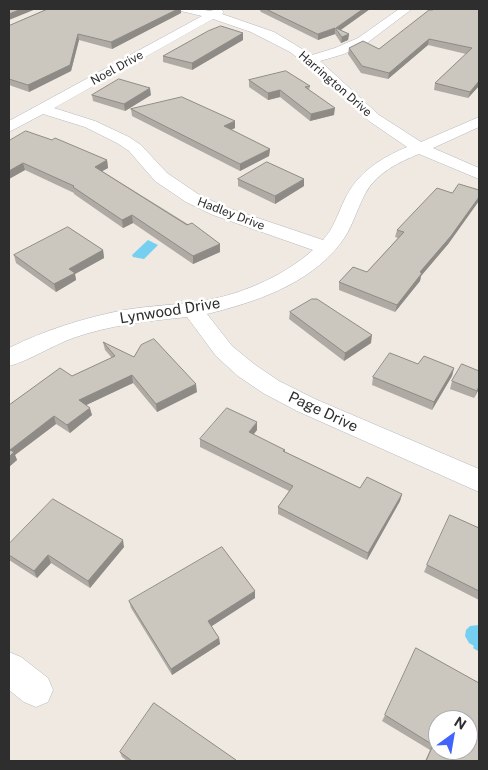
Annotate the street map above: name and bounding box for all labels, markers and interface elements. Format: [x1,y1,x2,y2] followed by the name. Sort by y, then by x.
[88,48,146,88] street label: Noel Drive
[295,48,375,120] street label: Harrington Drive
[195,195,267,233] street label: Hadley Drive
[118,294,222,328] street label: Lynwood Drive
[285,388,361,436] street label: Page Drive
[428,710,478,760] north arrow
[452,713,469,733] text: N

